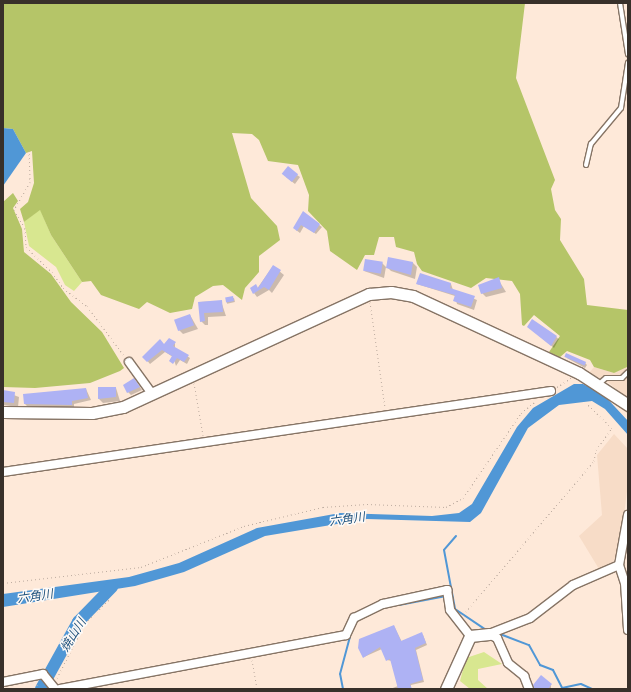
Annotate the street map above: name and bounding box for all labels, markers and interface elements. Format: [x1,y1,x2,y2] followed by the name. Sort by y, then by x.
[328,509,366,529] water label: 六角川
[16,586,54,606] water label: 六角川
[57,616,89,654] water label: 焼山川

